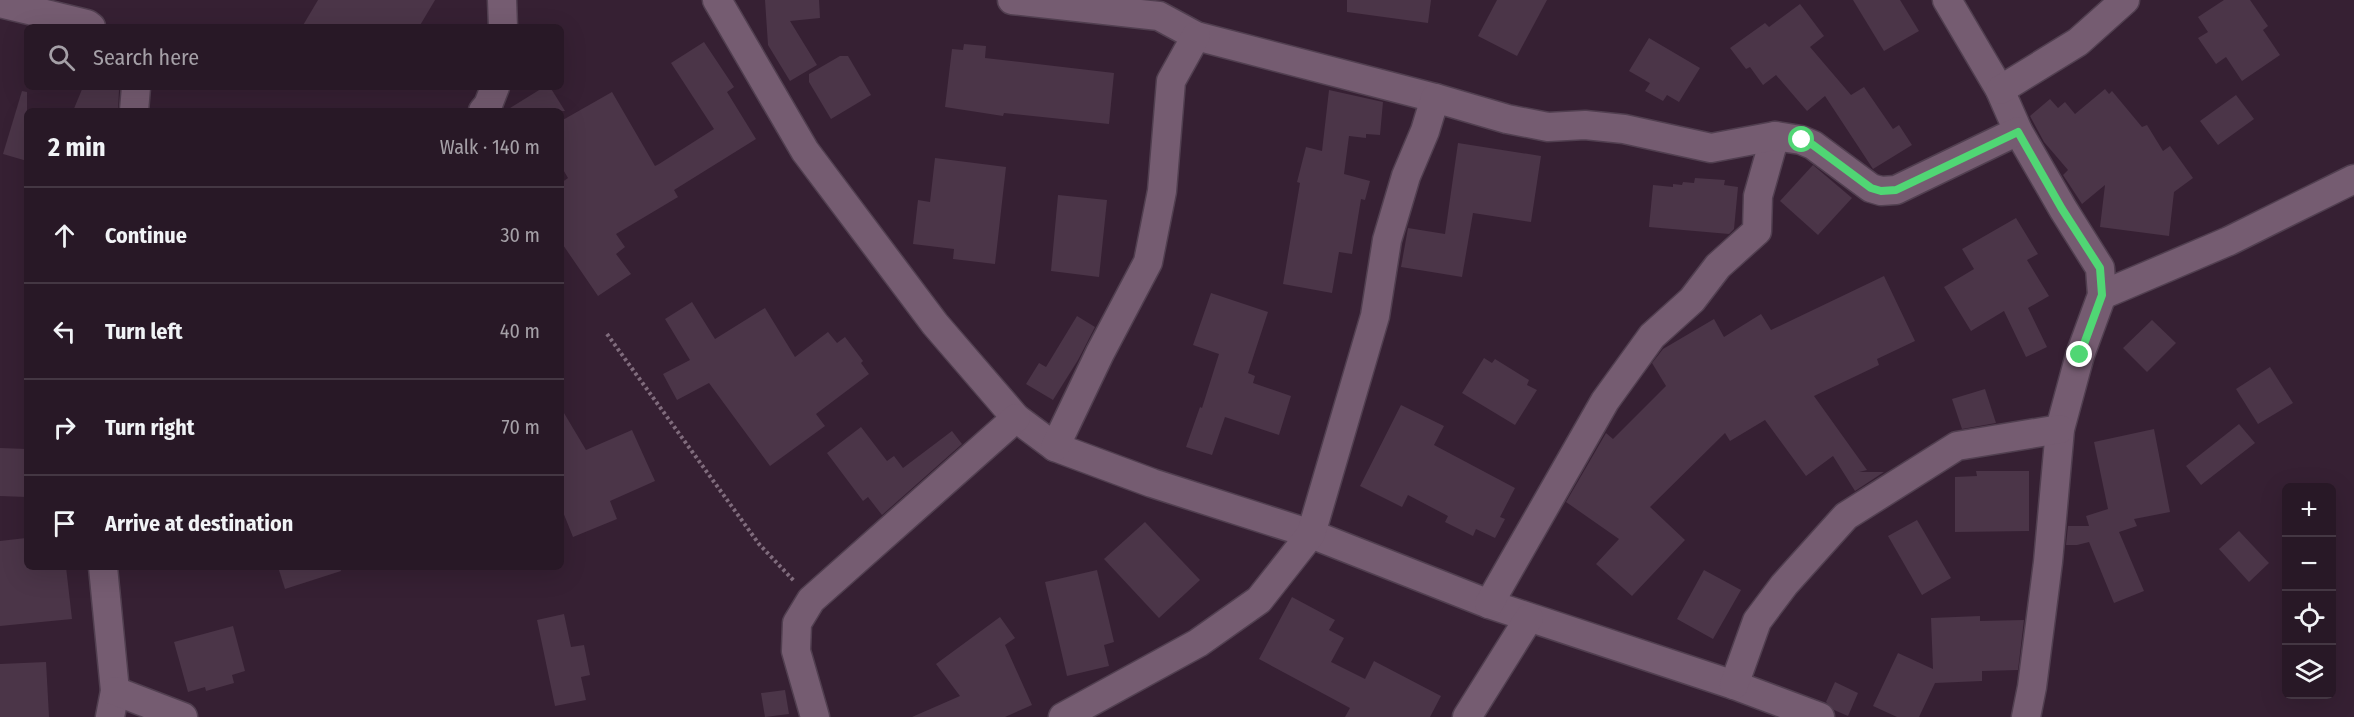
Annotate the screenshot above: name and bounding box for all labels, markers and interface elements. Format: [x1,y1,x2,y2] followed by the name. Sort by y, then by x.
[24,24,564,90] search box
[45,41,78,74] icon: search
[93,44,199,71] text: Search here
[1788,126,1814,152] route start
[48,132,106,163] text: 2 min
[440,135,540,159] text: Walk · 140 m
[48,219,81,252] icon: ahead
[105,222,187,249] text: Continue
[500,223,540,247] text: 30 m
[48,315,81,348] icon: left
[105,318,183,345] text: Turn left
[500,319,540,343] text: 40 m
[2066,341,2092,367] route end
[48,411,81,444] icon: right
[105,414,194,441] text: Turn right
[502,415,540,439] text: 70 m
[2282,483,2336,699] map controls
[2282,483,2336,537] button: +
[48,507,81,540] icon: arrive
[105,510,293,537] text: Arrive at destination
[2282,537,2336,591] button: −
[2282,591,2336,645] button: locate
[2282,645,2336,699] button: layers

